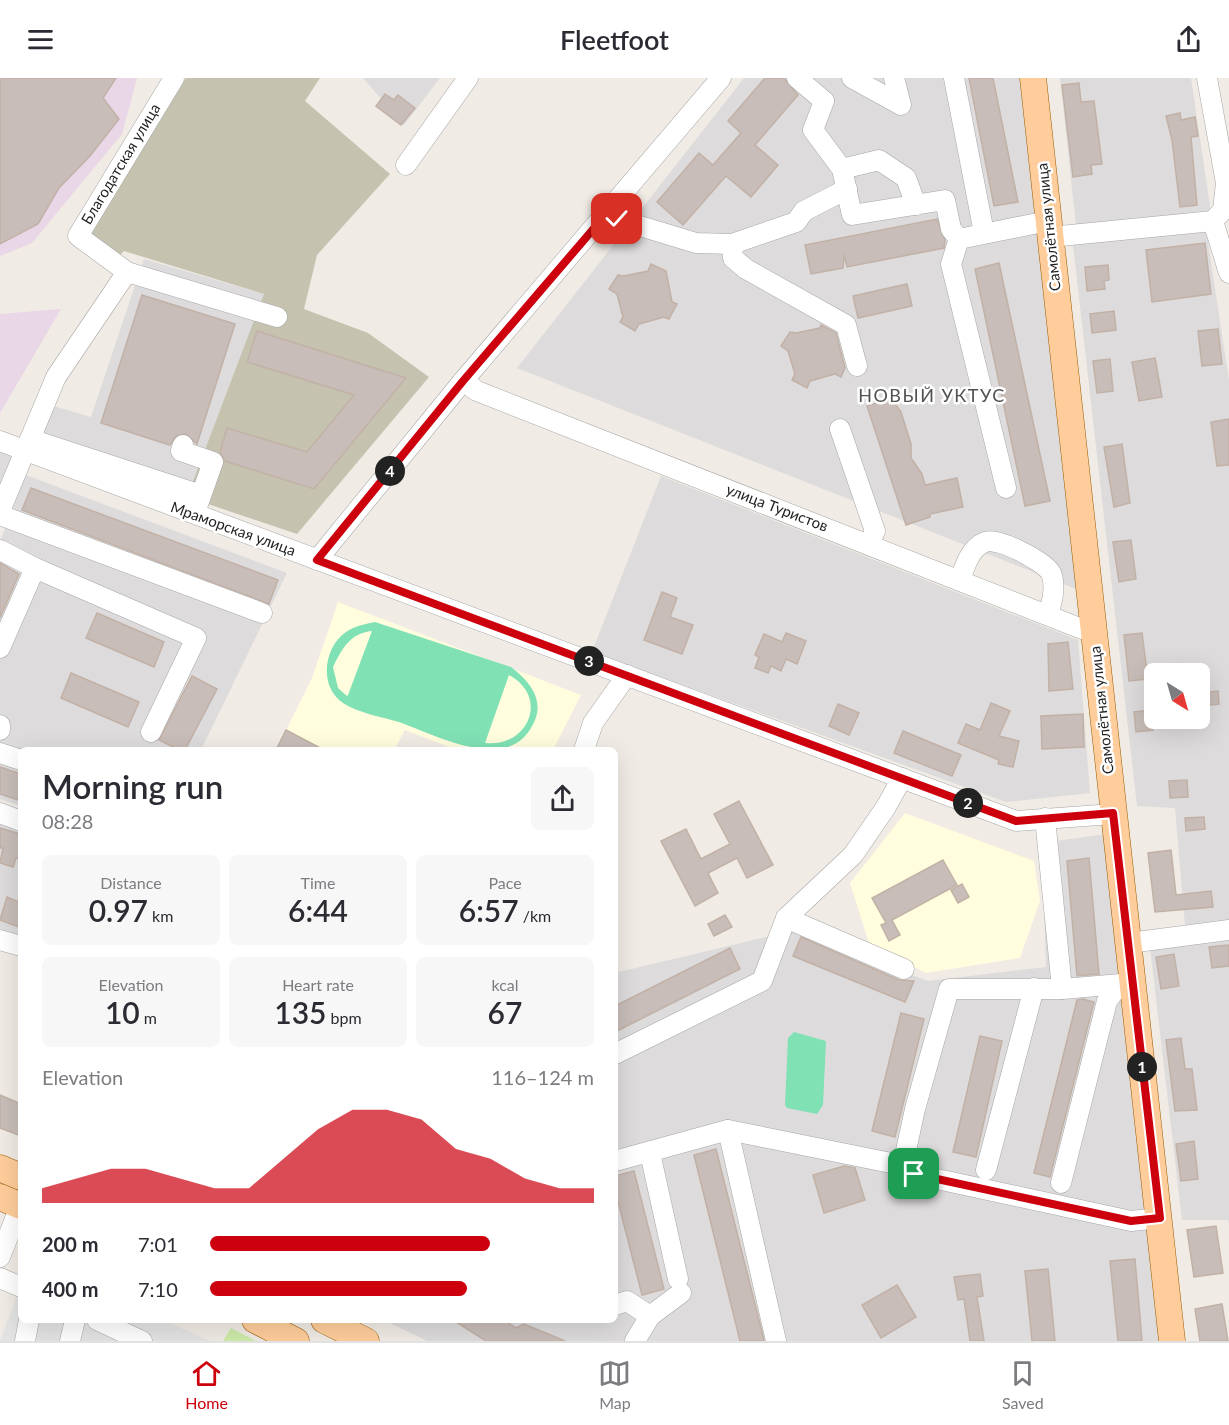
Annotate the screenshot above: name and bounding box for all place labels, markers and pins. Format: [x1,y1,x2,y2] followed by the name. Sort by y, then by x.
[591,193,642,244] pin
[375,456,405,486] pin: 4
[574,646,604,676] pin: 3
[953,788,983,818] pin: 2
[1127,1052,1157,1082] pin: 1
[888,1148,939,1199] pin

